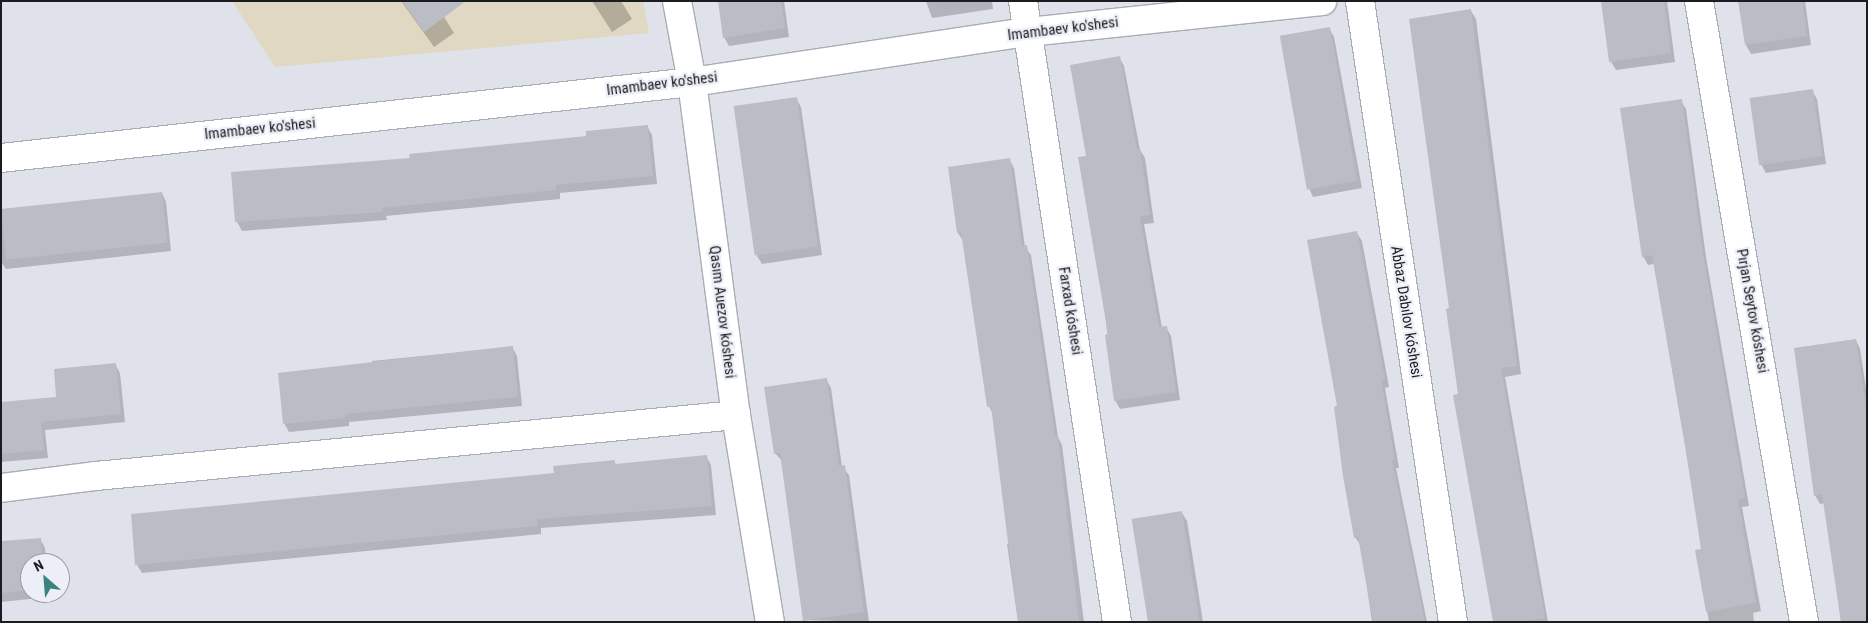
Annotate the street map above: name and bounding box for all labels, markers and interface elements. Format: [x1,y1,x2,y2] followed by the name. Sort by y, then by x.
[1007,13,1119,45] street label: Imambaev ko'shesi
[606,68,718,100] street label: Imambaev ko'shesi
[204,114,316,144] street label: Imambaev ko'shesi
[705,245,739,379] street label: Qasım Auezov kóshesi
[1387,245,1425,379] street label: Abbaz Dabılov kóshesi
[1732,247,1772,375] street label: Pırjan Seytov kóshesi
[1054,266,1086,356] street label: Farxad kóshesi
[20,553,70,603] north arrow
[31,556,46,575] text: N

